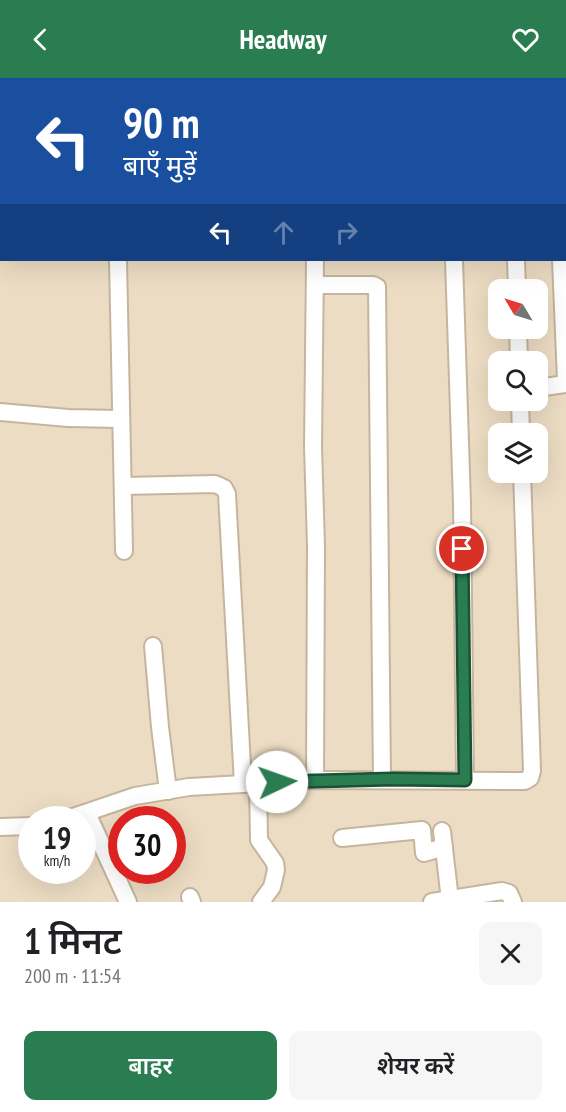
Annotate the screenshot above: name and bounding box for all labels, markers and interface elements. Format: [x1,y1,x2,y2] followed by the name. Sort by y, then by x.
[239,22,327,56] text: Headway
[24,23,57,56] icon: back
[509,23,542,56] icon: heart
[123,95,200,150] text: 90 m
[24,102,102,180] icon: left
[123,148,197,182] text: बाएँ मुड़ें
[204,216,237,249] icon: left
[267,216,300,249] icon: ahead
[330,216,363,249] icon: right
[488,279,548,339] north arrow
[488,279,548,483] map controls
[488,351,548,411] button: search
[488,423,548,483] button: layers
[436,523,487,574] pin
[445,532,478,565] icon: arrive
[245,750,309,814] position arrow
[108,806,186,884] speed limit sign: 30
[43,818,71,857] text: 19
[44,851,70,870] text: km/h
[24,917,122,964] text: 1 मिनट
[479,922,542,985] button: close
[24,963,121,989] text: 200 m · 11:54
[24,1031,277,1100] button: बाहर
[289,1031,542,1100] button: शेयर करें

